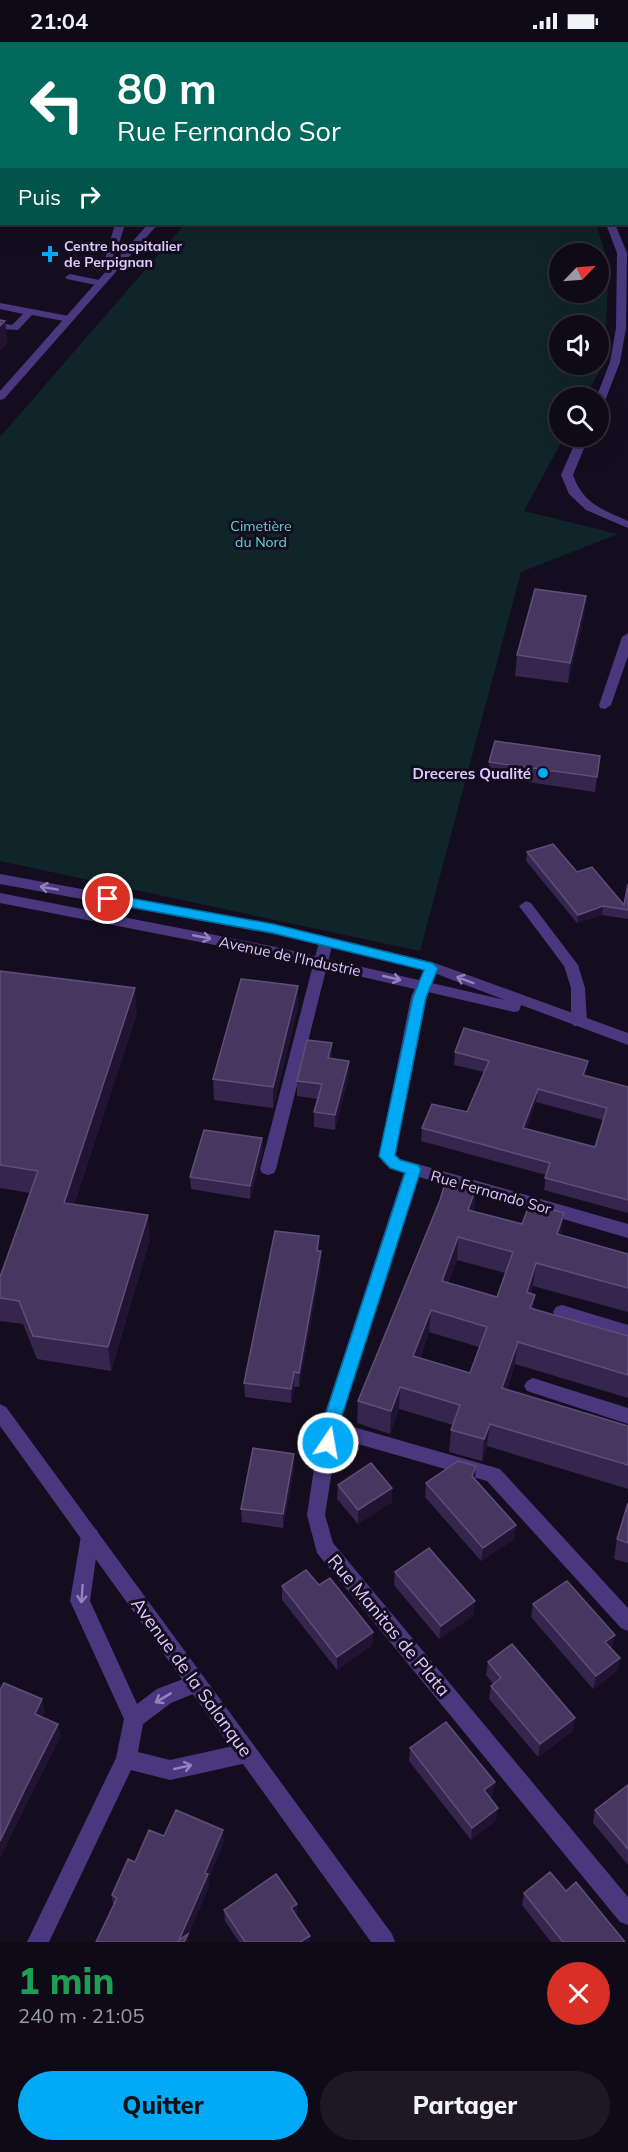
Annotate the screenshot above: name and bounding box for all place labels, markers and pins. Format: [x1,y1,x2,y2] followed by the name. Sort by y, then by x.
[64,237,182,271] place label: Centre hospitalier de Perpignan
[41,245,59,263] marker: Centre hospitalier de Perpignan
[413,764,531,783] place label: Dreceres Qualité
[536,766,550,780] marker: Dreceres Qualité
[82,873,133,924] pin

